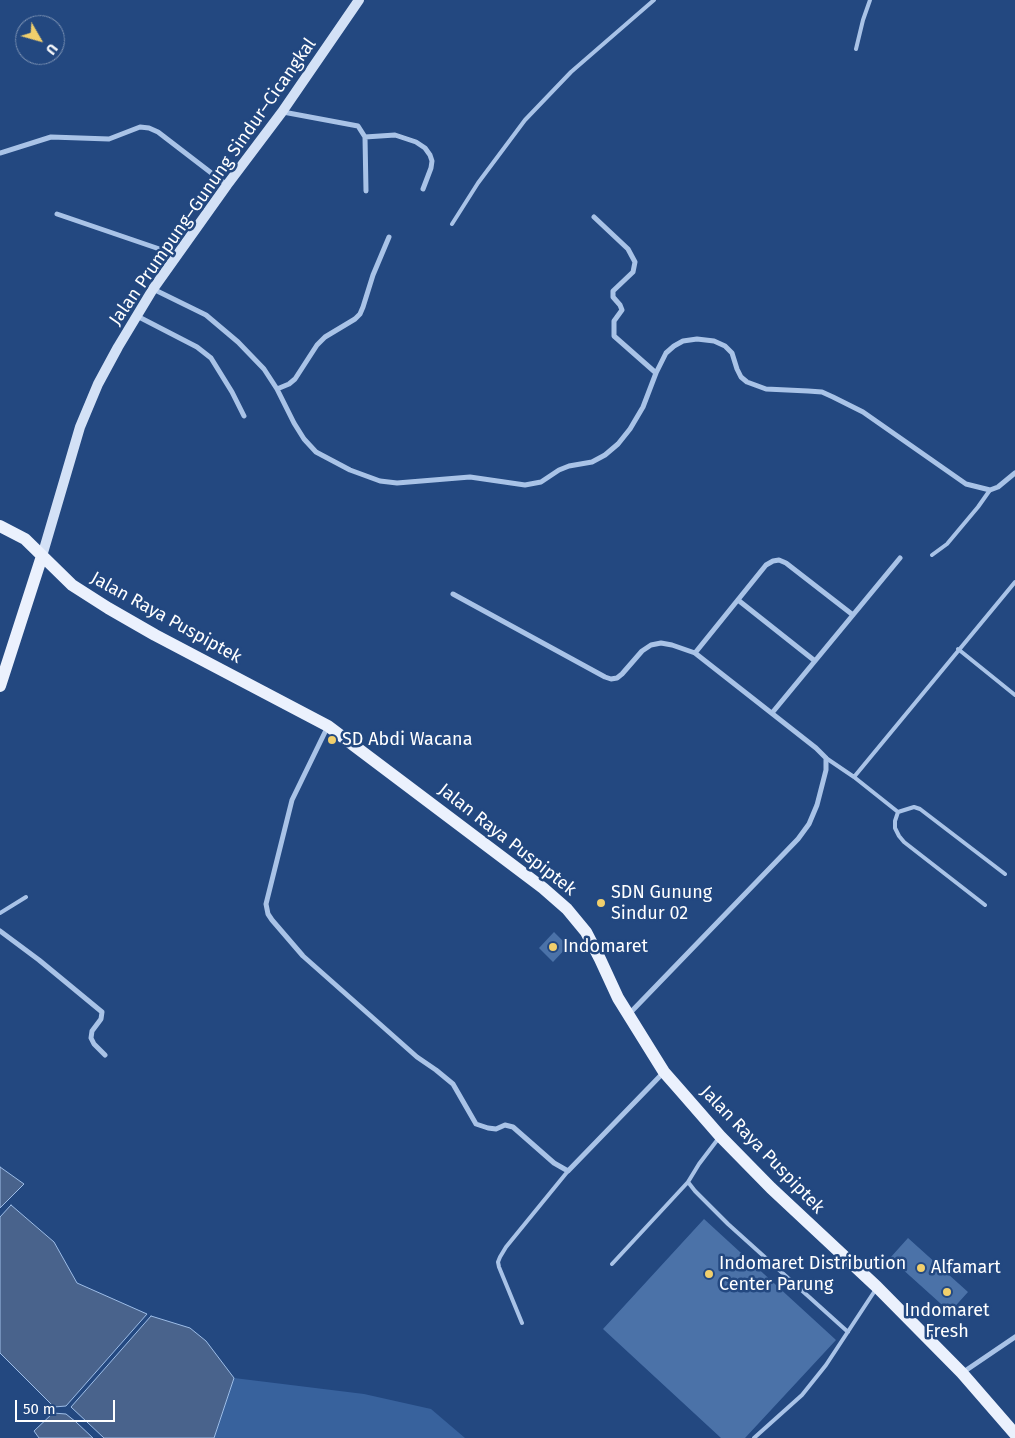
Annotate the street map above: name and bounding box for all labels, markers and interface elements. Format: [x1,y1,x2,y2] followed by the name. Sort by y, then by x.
[15,15,65,65] north arrow
[105,34,321,330] street label: Jalan Prumpung–Gunung Sindur–Cicangkal
[42,40,61,58] text: U
[87,568,245,668] street label: Jalan Raya Puspiptek
[342,729,472,751] place label: SD Abdi Wacana
[326,734,338,746] marker: SD Abdi Wacana
[434,779,580,901] street label: Jalan Raya Puspiptek
[611,882,712,924] place label: SDN Gunung Sindur 02
[595,897,607,909] marker: SDN Gunung Sindur 02
[563,936,648,958] place label: Indomaret
[547,941,559,953] marker: Indomaret
[695,1082,829,1218] street label: Jalan Raya Puspiptek
[719,1253,906,1296] place label: Indomaret Distribution Center Parung
[931,1257,1001,1279] place label: Alfamart
[915,1262,927,1274] marker: Alfamart
[703,1268,715,1280] marker: Indomaret Distribution Center Parung
[941,1286,953,1298] marker: Indomaret Fresh
[904,1300,990,1342] place label: Indomaret Fresh
[18,1390,118,1422] scale bar
[23,1400,56,1418] text: 50 m

